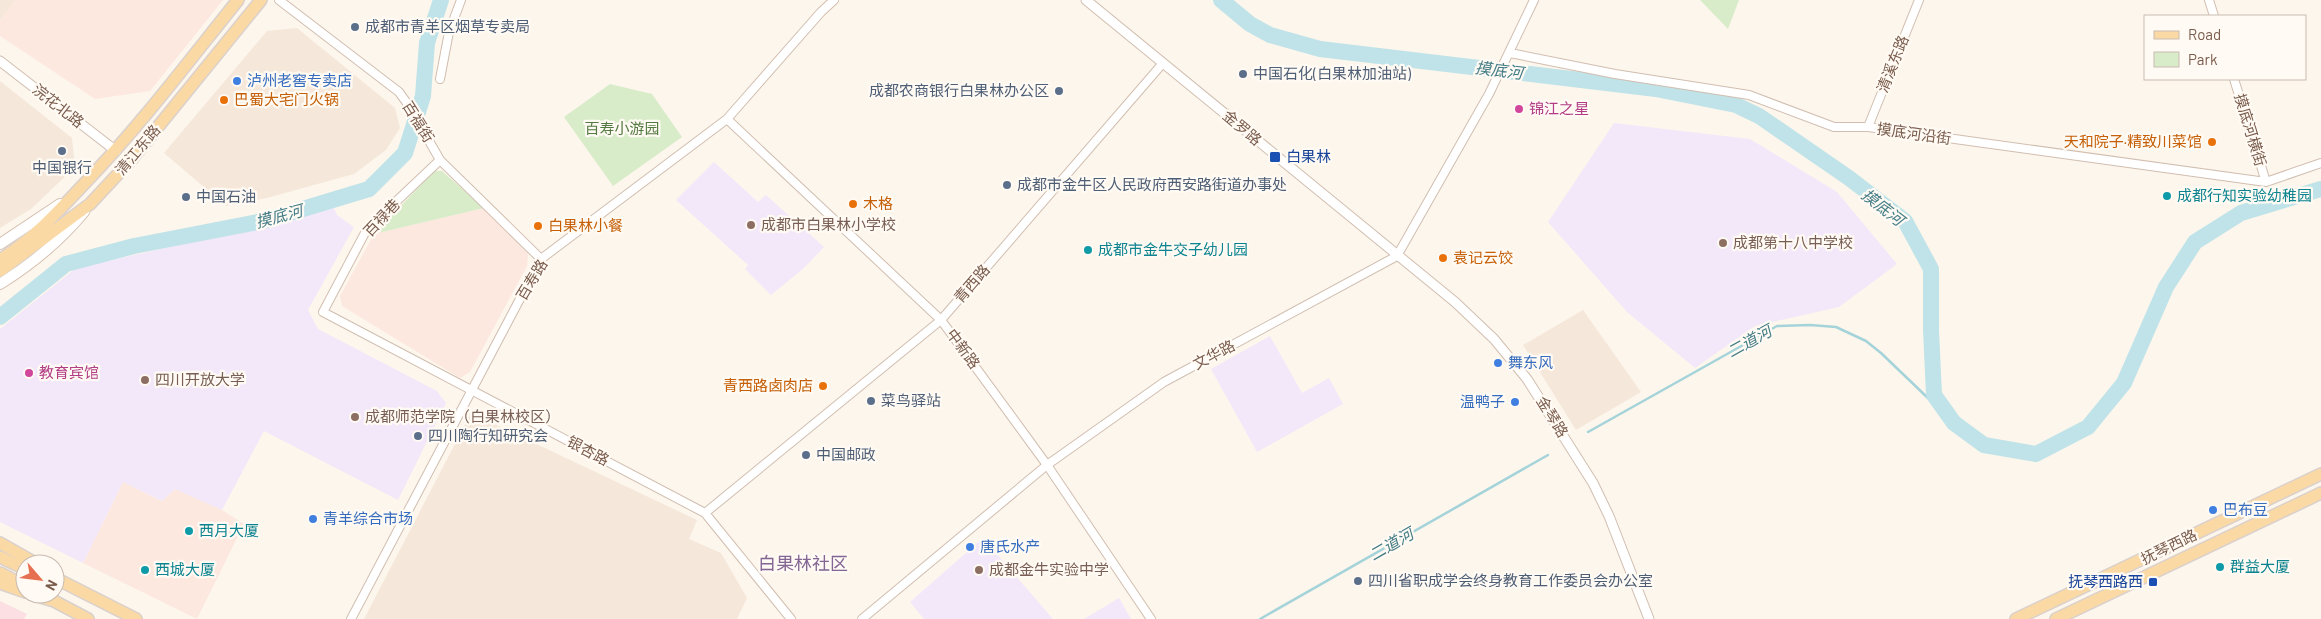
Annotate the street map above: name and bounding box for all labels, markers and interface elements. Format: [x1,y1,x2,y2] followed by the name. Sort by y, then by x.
[2144,15,2306,80] legend
[365,17,530,35] place label: 成都市青羊区烟草专卖局
[349,21,361,33] marker: 成都市青羊区烟草专卖局
[2188,25,2221,43] text: Road
[1872,32,1912,95] street label: 清溪东路
[2188,50,2218,68] text: Park
[1474,57,1527,82] water label: 摸底河
[1253,64,1411,82] place label: 中国石化(白果林加油站)
[1237,68,1249,80] marker: 中国石化(白果林加油站)
[247,71,352,89] place label: 泸州老窖专卖店
[231,75,243,87] marker: 泸州老窖专卖店
[29,80,88,131] street label: 浣花北路
[869,81,1049,99] place label: 成都农商银行白果林办公区
[1053,85,1065,97] marker: 成都农商银行白果林办公区
[234,90,339,108] place label: 巴蜀大宅门火锅
[2231,91,2271,168] street label: 摸底河横街
[218,94,230,106] marker: 巴蜀大宅门火锅
[399,98,438,145] street label: 百福街
[1529,99,1589,117] place label: 锦江之星
[1513,103,1525,115] marker: 锦江之星
[1220,106,1266,149] street label: 金罗路
[584,119,660,137] park label: 百寿小游园
[1876,119,1953,147] street label: 摸底河沿街
[111,121,163,178] street label: 清江东路
[2064,132,2202,150] place label: 天和院子·精致川菜馆
[2206,136,2218,148] marker: 天和院子·精致川菜馆
[56,145,68,157] marker: 中国银行
[1286,147,1331,165] place label: 白果林
[1268,150,1282,164] marker: 白果林
[32,158,92,176] place label: 中国银行
[1017,175,1287,193] place label: 成都市金牛区人民政府西安路街道办事处
[1001,179,1013,191] marker: 成都市金牛区人民政府西安路街道办事处
[1859,184,1910,231] water label: 摸底河
[2177,186,2312,204] place label: 成都行知实验幼稚园
[196,187,256,205] place label: 中国石油
[2161,190,2173,202] marker: 成都行知实验幼稚园
[180,191,192,203] marker: 中国石油
[863,194,893,212] place label: 木格
[359,195,403,240] street label: 百禄巷
[847,198,859,210] marker: 木格
[253,199,307,231] water label: 摸底河
[761,215,896,233] place label: 成都市白果林小学校
[548,216,623,234] place label: 白果林小餐
[745,219,757,231] marker: 成都市白果林小学校
[532,220,544,232] marker: 白果林小餐
[1733,233,1853,251] place label: 成都第十八中学校
[1717,237,1729,249] marker: 成都第十八中学校
[1098,240,1248,258] place label: 成都市金牛交子幼儿园
[1082,244,1094,256] marker: 成都市金牛交子幼儿园
[1453,248,1513,266] place label: 袁记云饺
[1437,252,1449,264] marker: 袁记云饺
[512,256,550,303] street label: 百寿路
[950,260,993,306] street label: 青西路
[1723,319,1777,361] water label: 二道河
[943,325,984,372] street label: 中新路
[1189,336,1238,373] street label: 文华路
[1508,353,1553,371] place label: 舞东风
[1492,357,1504,369] marker: 舞东风
[39,363,99,381] place label: 教育宾馆
[23,367,35,379] marker: 教育宾馆
[155,370,245,388] place label: 四川开放大学
[139,374,151,386] marker: 四川开放大学
[723,376,813,394] place label: 青西路卤肉店
[817,380,829,392] marker: 青西路卤肉店
[881,391,941,409] place label: 菜鸟驿站
[1460,392,1505,410] place label: 温鸭子
[1533,393,1572,440] street label: 金琴路
[865,395,877,407] marker: 菜鸟驿站
[1509,396,1521,408] marker: 温鸭子
[365,407,560,425] place label: 成都师范学院（白果林校区）
[349,411,361,423] marker: 成都师范学院（白果林校区）
[428,426,548,444] place label: 四川陶行知研究会
[412,430,424,442] marker: 四川陶行知研究会
[564,432,613,469] street label: 银杏路
[816,445,876,463] place label: 中国邮政
[800,449,812,461] marker: 中国邮政
[2223,500,2268,518] place label: 巴布豆
[2207,504,2219,516] marker: 巴布豆
[323,509,413,527] place label: 青羊综合市场
[307,513,319,525] marker: 青羊综合市场
[199,521,259,539] place label: 西月大厦
[1365,522,1419,564] water label: 二道河
[183,525,195,537] marker: 西月大厦
[2138,525,2199,567] street label: 抚琴西路
[980,537,1040,555] place label: 唐氏水产
[964,541,976,553] marker: 唐氏水产
[758,552,848,574] district label: 白果林社区
[15,554,65,604] north arrow
[2230,557,2290,575] place label: 群益大厦
[155,560,215,578] place label: 西城大厦
[989,560,1109,578] place label: 成都金牛实验中学
[2214,561,2226,573] marker: 群益大厦
[139,564,151,576] marker: 西城大厦
[973,564,985,576] marker: 成都金牛实验中学
[1368,571,1653,589] place label: 四川省职成学会终身教育工作委员会办公室
[2068,572,2143,590] place label: 抚琴西路西
[1352,575,1364,587] marker: 四川省职成学会终身教育工作委员会办公室
[2147,576,2159,588] marker: 抚琴西路西
[42,577,62,593] text: N

